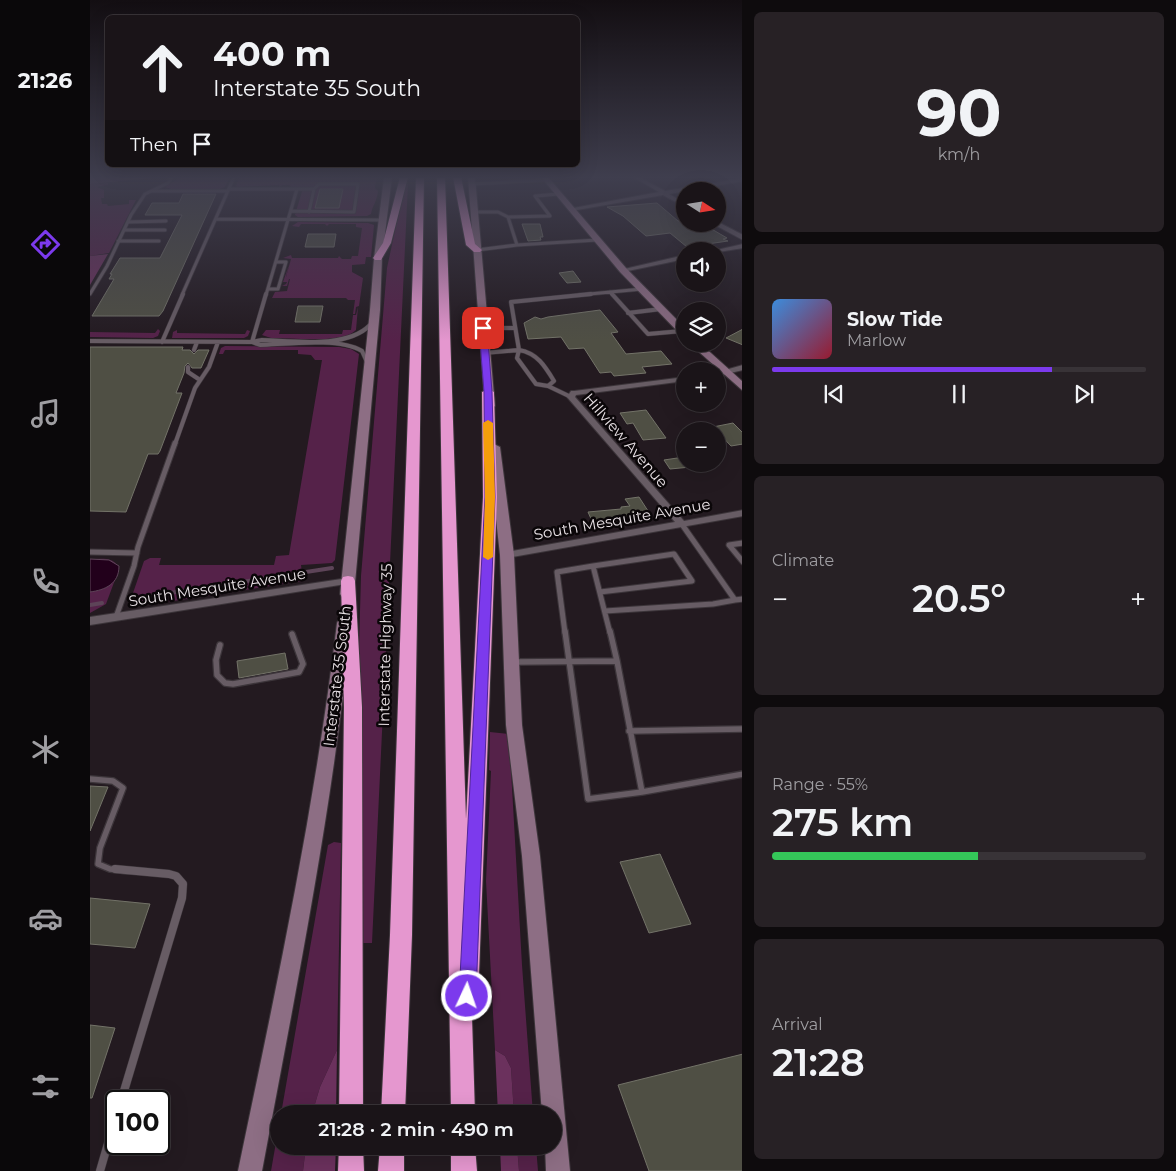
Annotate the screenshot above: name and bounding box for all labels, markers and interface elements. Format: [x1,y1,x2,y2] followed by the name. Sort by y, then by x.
[213,32,331,75] text: 400 m
[130,35,195,100] icon: ahead
[18,67,72,94] text: 21:26
[916,73,1002,152] text: 90
[213,75,421,102] text: Interstate 35 South
[188,130,216,158] icon: arrive
[130,133,178,156] text: Then
[938,145,980,164] text: km/h
[676,182,726,232] north arrow
[676,182,726,472] map controls
[28,227,63,262] icon: directions
[676,242,726,292] button: sound
[676,302,726,352] button: layers
[462,307,504,349] pin
[847,308,943,331] text: Slow Tide
[469,314,497,342] icon: arrive
[847,331,906,350] text: Marlow
[676,362,726,412] button: +
[820,380,848,408] icon: previous
[945,380,973,408] icon: pause
[1070,380,1098,408] icon: next
[580,389,672,491] street label: Hillview Avenue
[28,396,63,431] icon: music
[676,422,726,472] button: −
[532,494,712,544] street label: South Mesquite Avenue
[772,551,834,570] text: Climate
[374,563,396,727] street label: Interstate Highway 35
[28,564,63,599] icon: phone
[127,564,307,610] street label: South Mesquite Avenue
[912,575,1006,622] text: 20.5°
[772,582,788,616] text: −
[1130,582,1146,616] text: +
[319,604,355,748] street label: Interstate 35 South
[28,732,63,767] icon: climate
[772,775,868,794] text: Range · 55%
[772,799,913,846] text: 275 km
[28,901,63,936] icon: car
[440,969,492,1021] position arrow
[772,1015,822,1034] text: Arrival
[772,1039,865,1086] text: 21:28
[28,1069,63,1104] icon: filters
[105,1090,170,1155] speed limit sign: 100
[318,1118,514,1141] text: 21:28 · 2 min · 490 m

